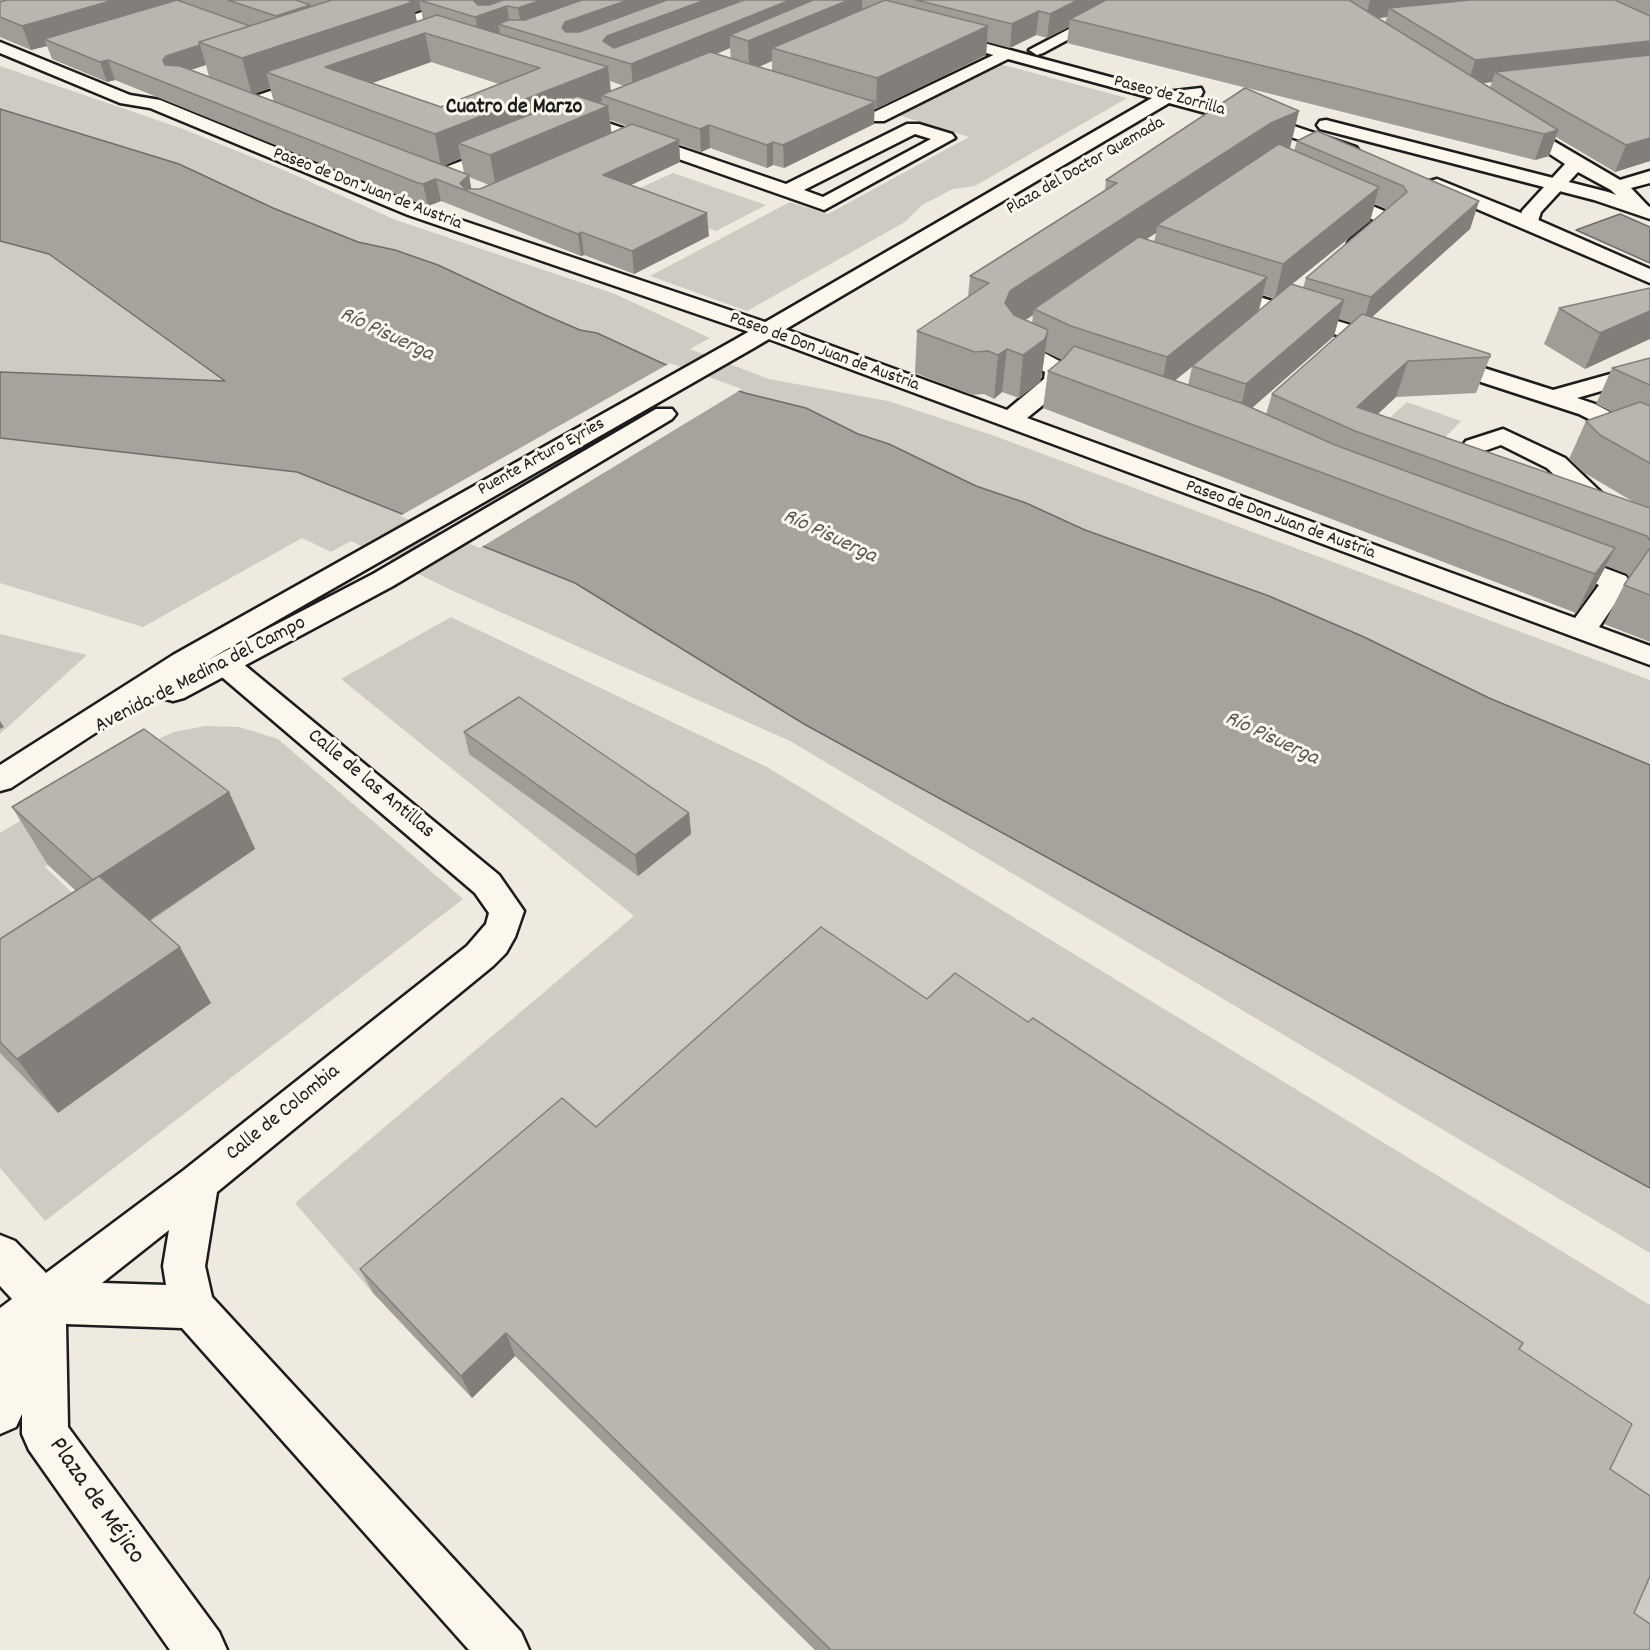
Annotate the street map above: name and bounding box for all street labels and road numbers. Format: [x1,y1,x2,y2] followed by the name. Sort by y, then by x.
[1111,72,1227,122] street label: Paseo de Zorrilla
[1003,113,1169,221] street label: Plaza del Doctor Quemada
[270,144,464,236] street label: Paseo de Don Juan de Austria
[726,309,922,397] street label: Paseo de Don Juan de Austria
[475,414,609,502] street label: Puente Arturo Eyries
[1182,477,1378,565] street label: Paseo de Don Juan de Austria
[91,612,311,740] street label: Avenida de Medina del Campo
[301,725,439,845] street label: Calle de las Antillas
[222,1060,346,1168] street label: Calle de Colombia
[40,1433,150,1571] street label: Plaza de Méjico

